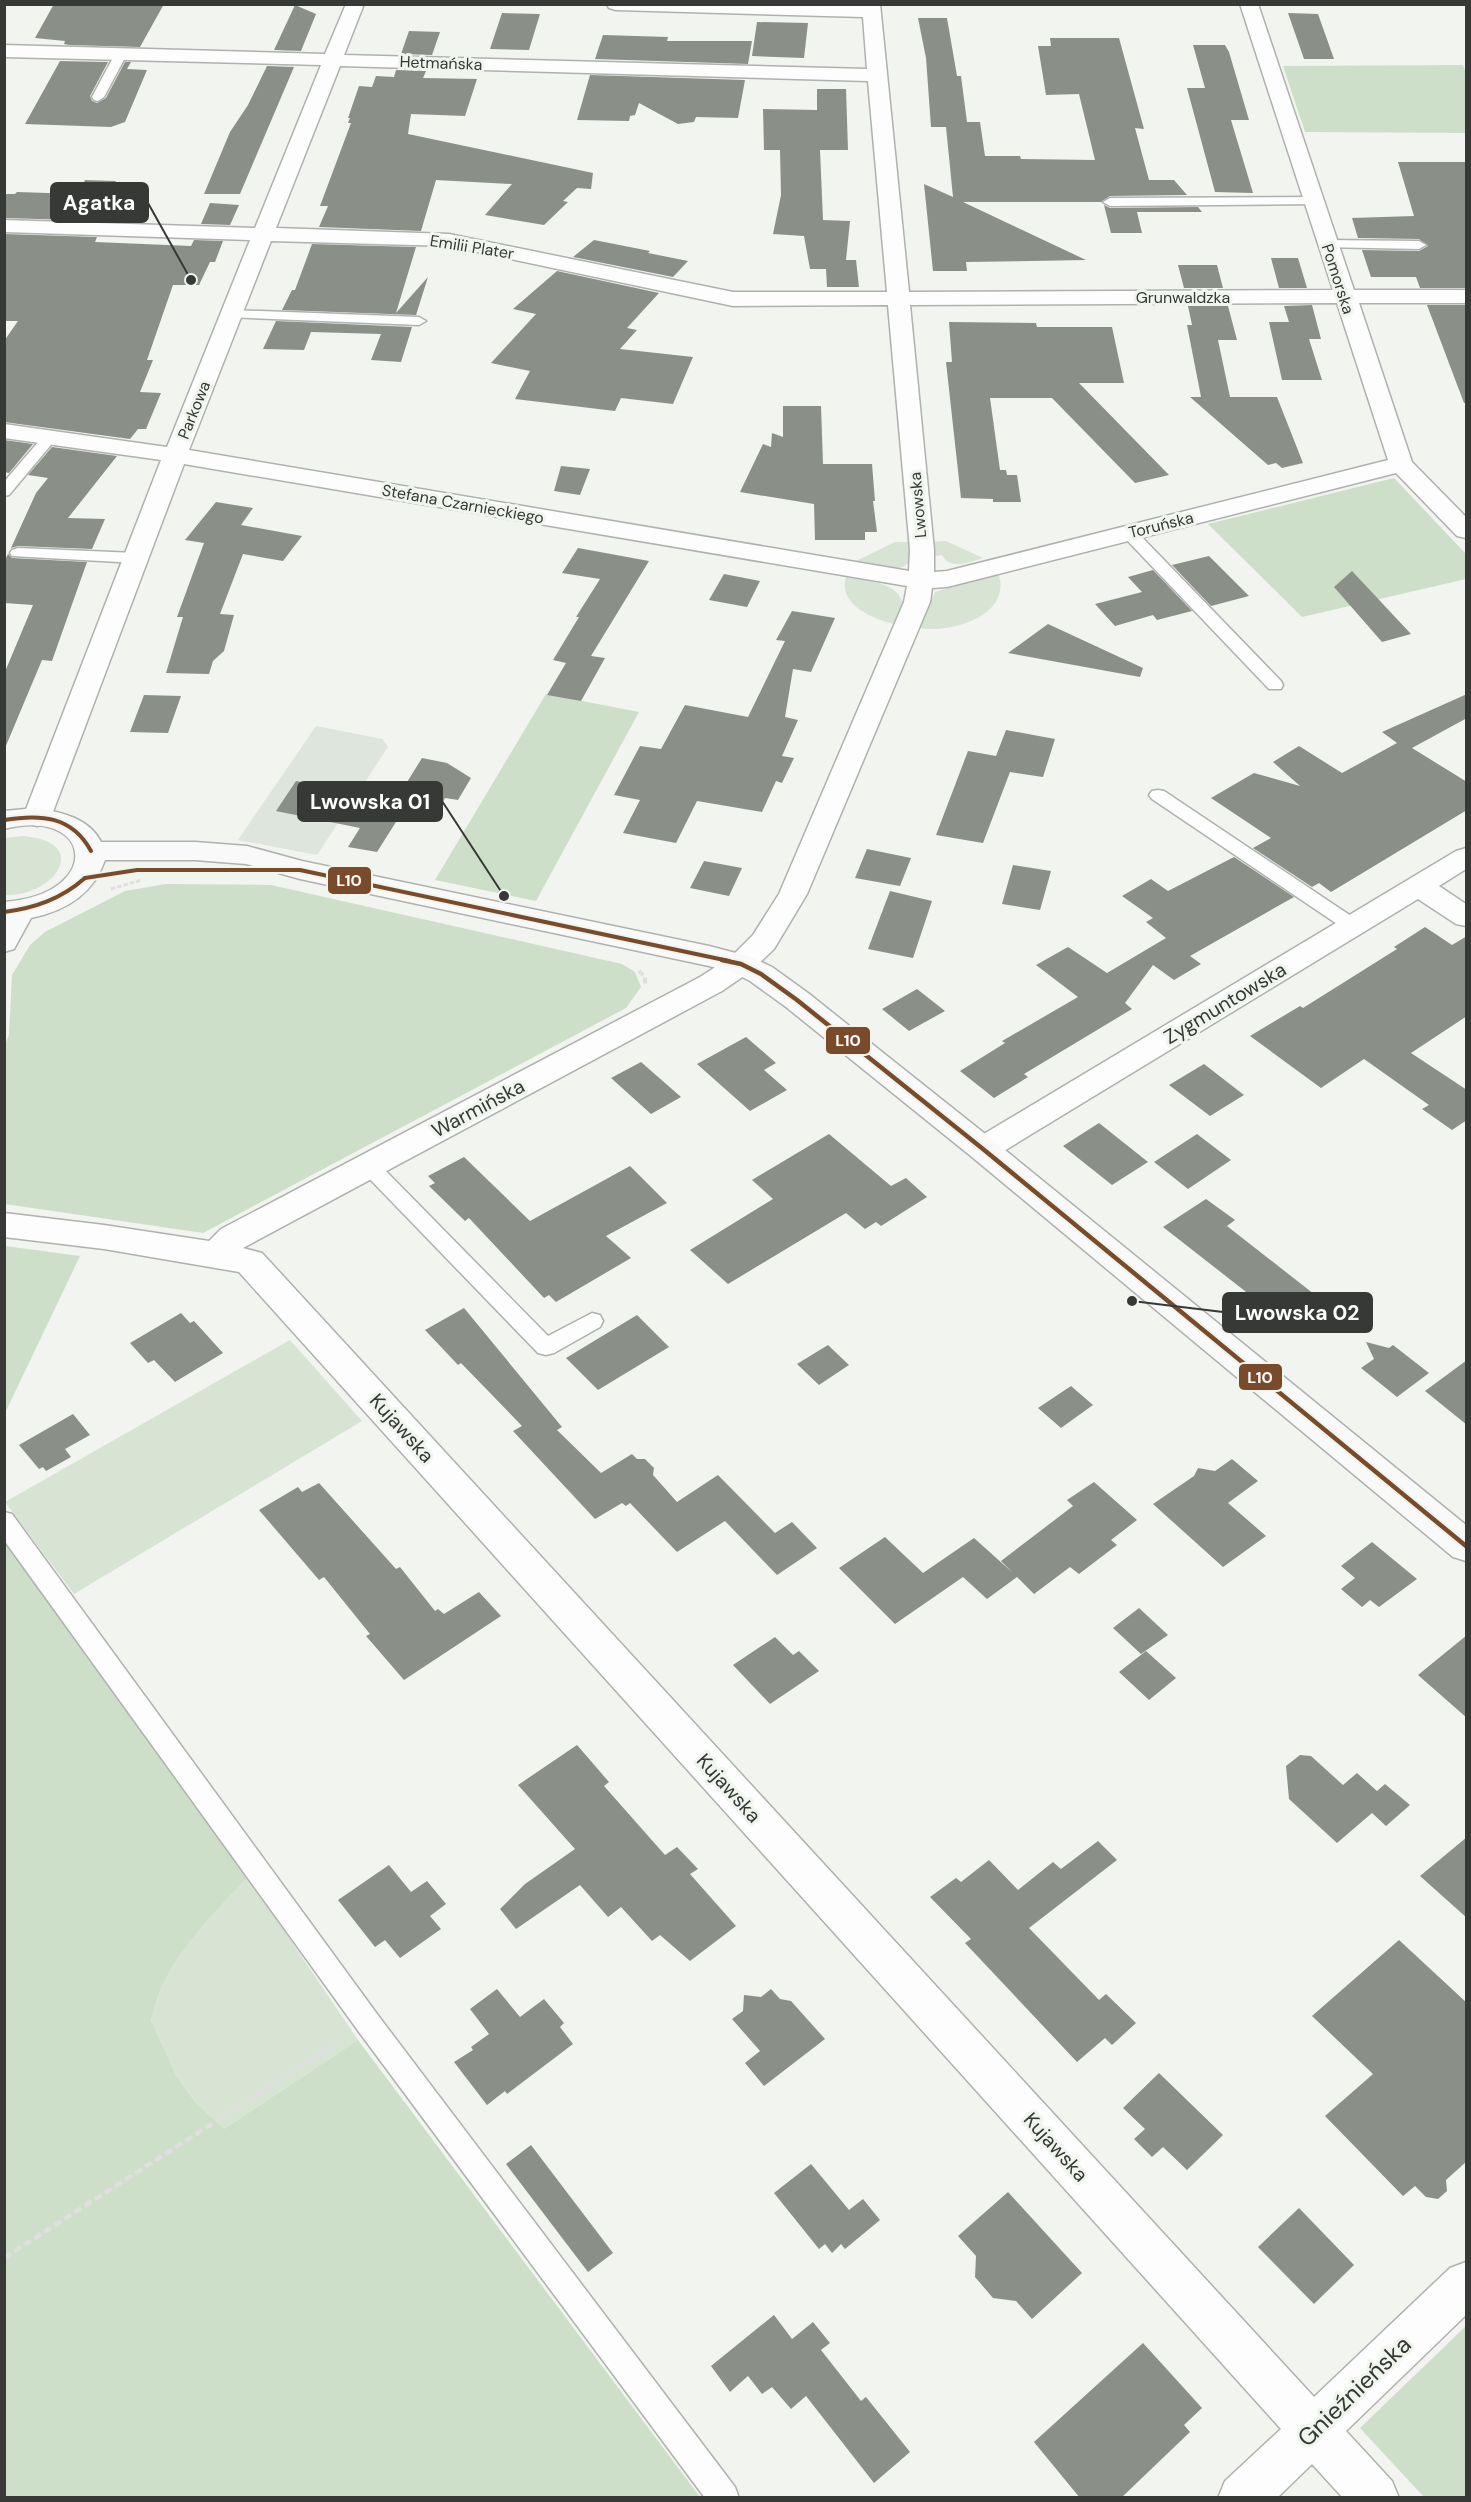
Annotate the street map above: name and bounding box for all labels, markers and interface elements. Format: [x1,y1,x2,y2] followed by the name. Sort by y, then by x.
[399,51,483,75] street label: Hetmańska
[51,183,148,222] callout: Agatka
[63,189,135,217] text: Agatka
[428,230,516,264] street label: Emilii Plater
[1317,241,1359,317] street label: Pomorska
[1136,287,1230,308] street label: Grunwaldzka
[173,378,215,442] street label: Parkowa
[905,471,931,539] street label: Lwowska
[380,479,546,529] street label: Stefana Czarnieckiego
[1126,507,1196,543] street label: Toruńska
[298,782,442,821] callout: Lwowska 01
[310,788,430,816] text: Lwowska 01
[327,866,372,895] line badge: L10
[336,870,362,891] text: L10
[1159,956,1291,1050] street label: Zygmuntowska
[825,1026,871,1055] line badge: L10
[835,1030,861,1051] text: L10
[427,1073,529,1143] street label: Warmińska
[1223,1293,1372,1332] callout: Lwowska 02
[1235,1299,1359,1327] text: Lwowska 02
[1238,1363,1283,1391] line badge: L10
[1247,1367,1273,1388] text: L10
[364,1388,440,1468] street label: Kujawska
[691,1748,767,1828] street label: Kujawska
[1018,2107,1094,2187] street label: Kujawska
[1291,2329,1417,2453] street label: Gnieźnieńska

